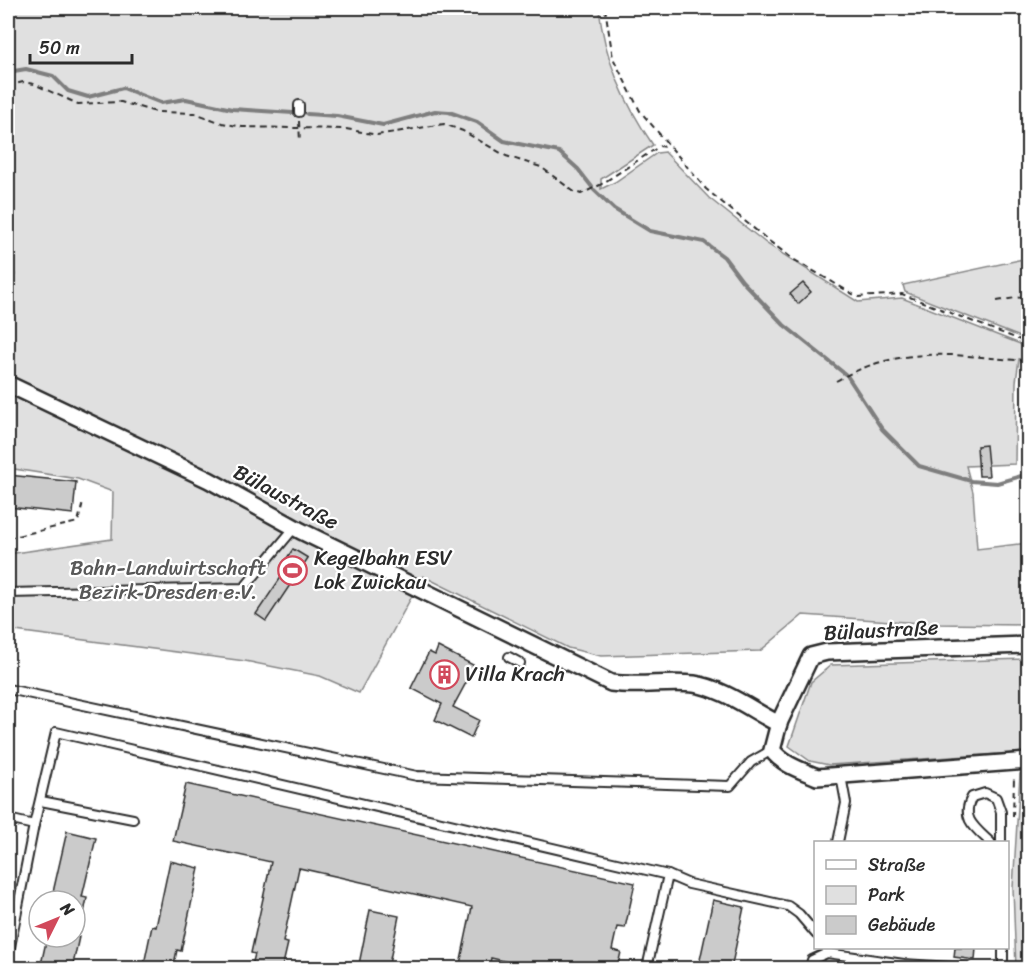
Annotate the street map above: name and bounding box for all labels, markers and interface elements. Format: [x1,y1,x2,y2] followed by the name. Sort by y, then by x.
[30,27,132,65] scale bar
[39,32,80,64] text: 50 m
[226,453,346,541] street label: Bülaustraße
[314,539,453,601] place label: Kegelbahn ESV Lok Zwickau
[70,549,266,611] park label: Bahn-Landwirtschaft Bezirk Dresden e.V.
[277,554,309,586] sports icon: Kegelbahn ESV Lok Zwickau
[823,608,940,652] street label: Bülaustraße
[465,655,565,693] place label: Villa Krach
[428,658,460,690] building icon: Villa Krach
[814,841,1009,949] legend
[868,849,925,881] text: Straße
[868,879,905,911] text: Park
[27,889,87,949] north arrow
[53,894,83,924] text: N
[868,909,936,941] text: Gebäude

